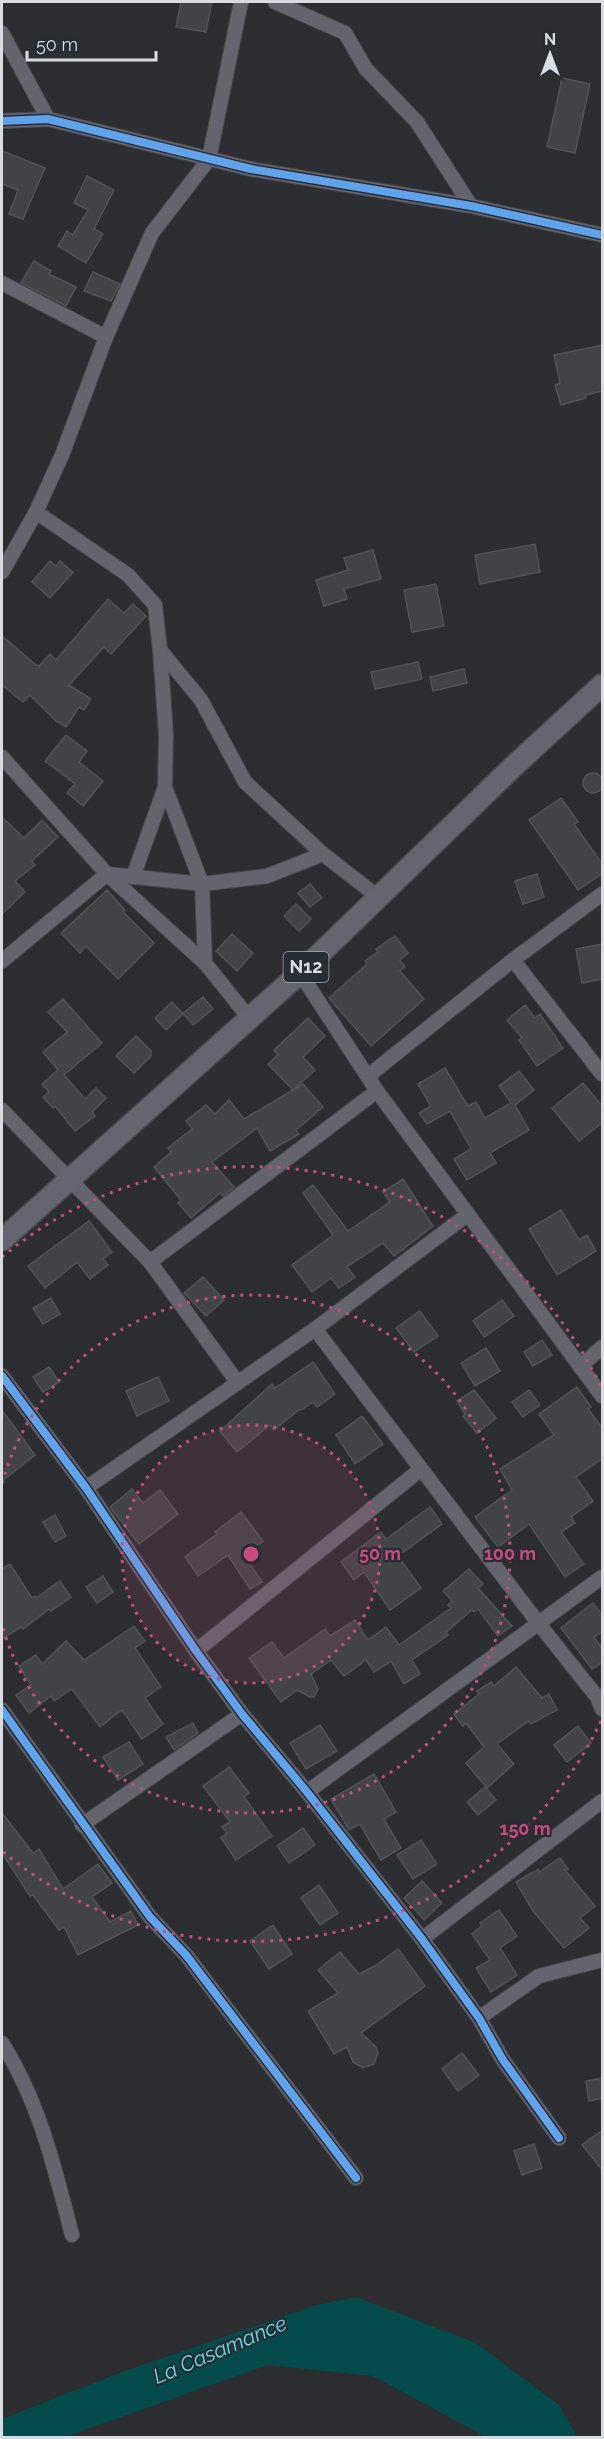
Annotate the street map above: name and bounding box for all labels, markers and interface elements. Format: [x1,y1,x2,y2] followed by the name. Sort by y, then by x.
[27,24,156,62] scale bar
[520,24,580,84] north arrow
[544,30,556,49] text: N
[36,34,78,55] text: 50 m
[284,952,328,982] road number: N12
[359,1543,401,1564] text: 50 m
[484,1543,536,1564] text: 100 m
[241,1544,261,1564] centre of rings
[500,1818,551,1839] text: 150 m
[149,2310,290,2389] water label: La Casamance

